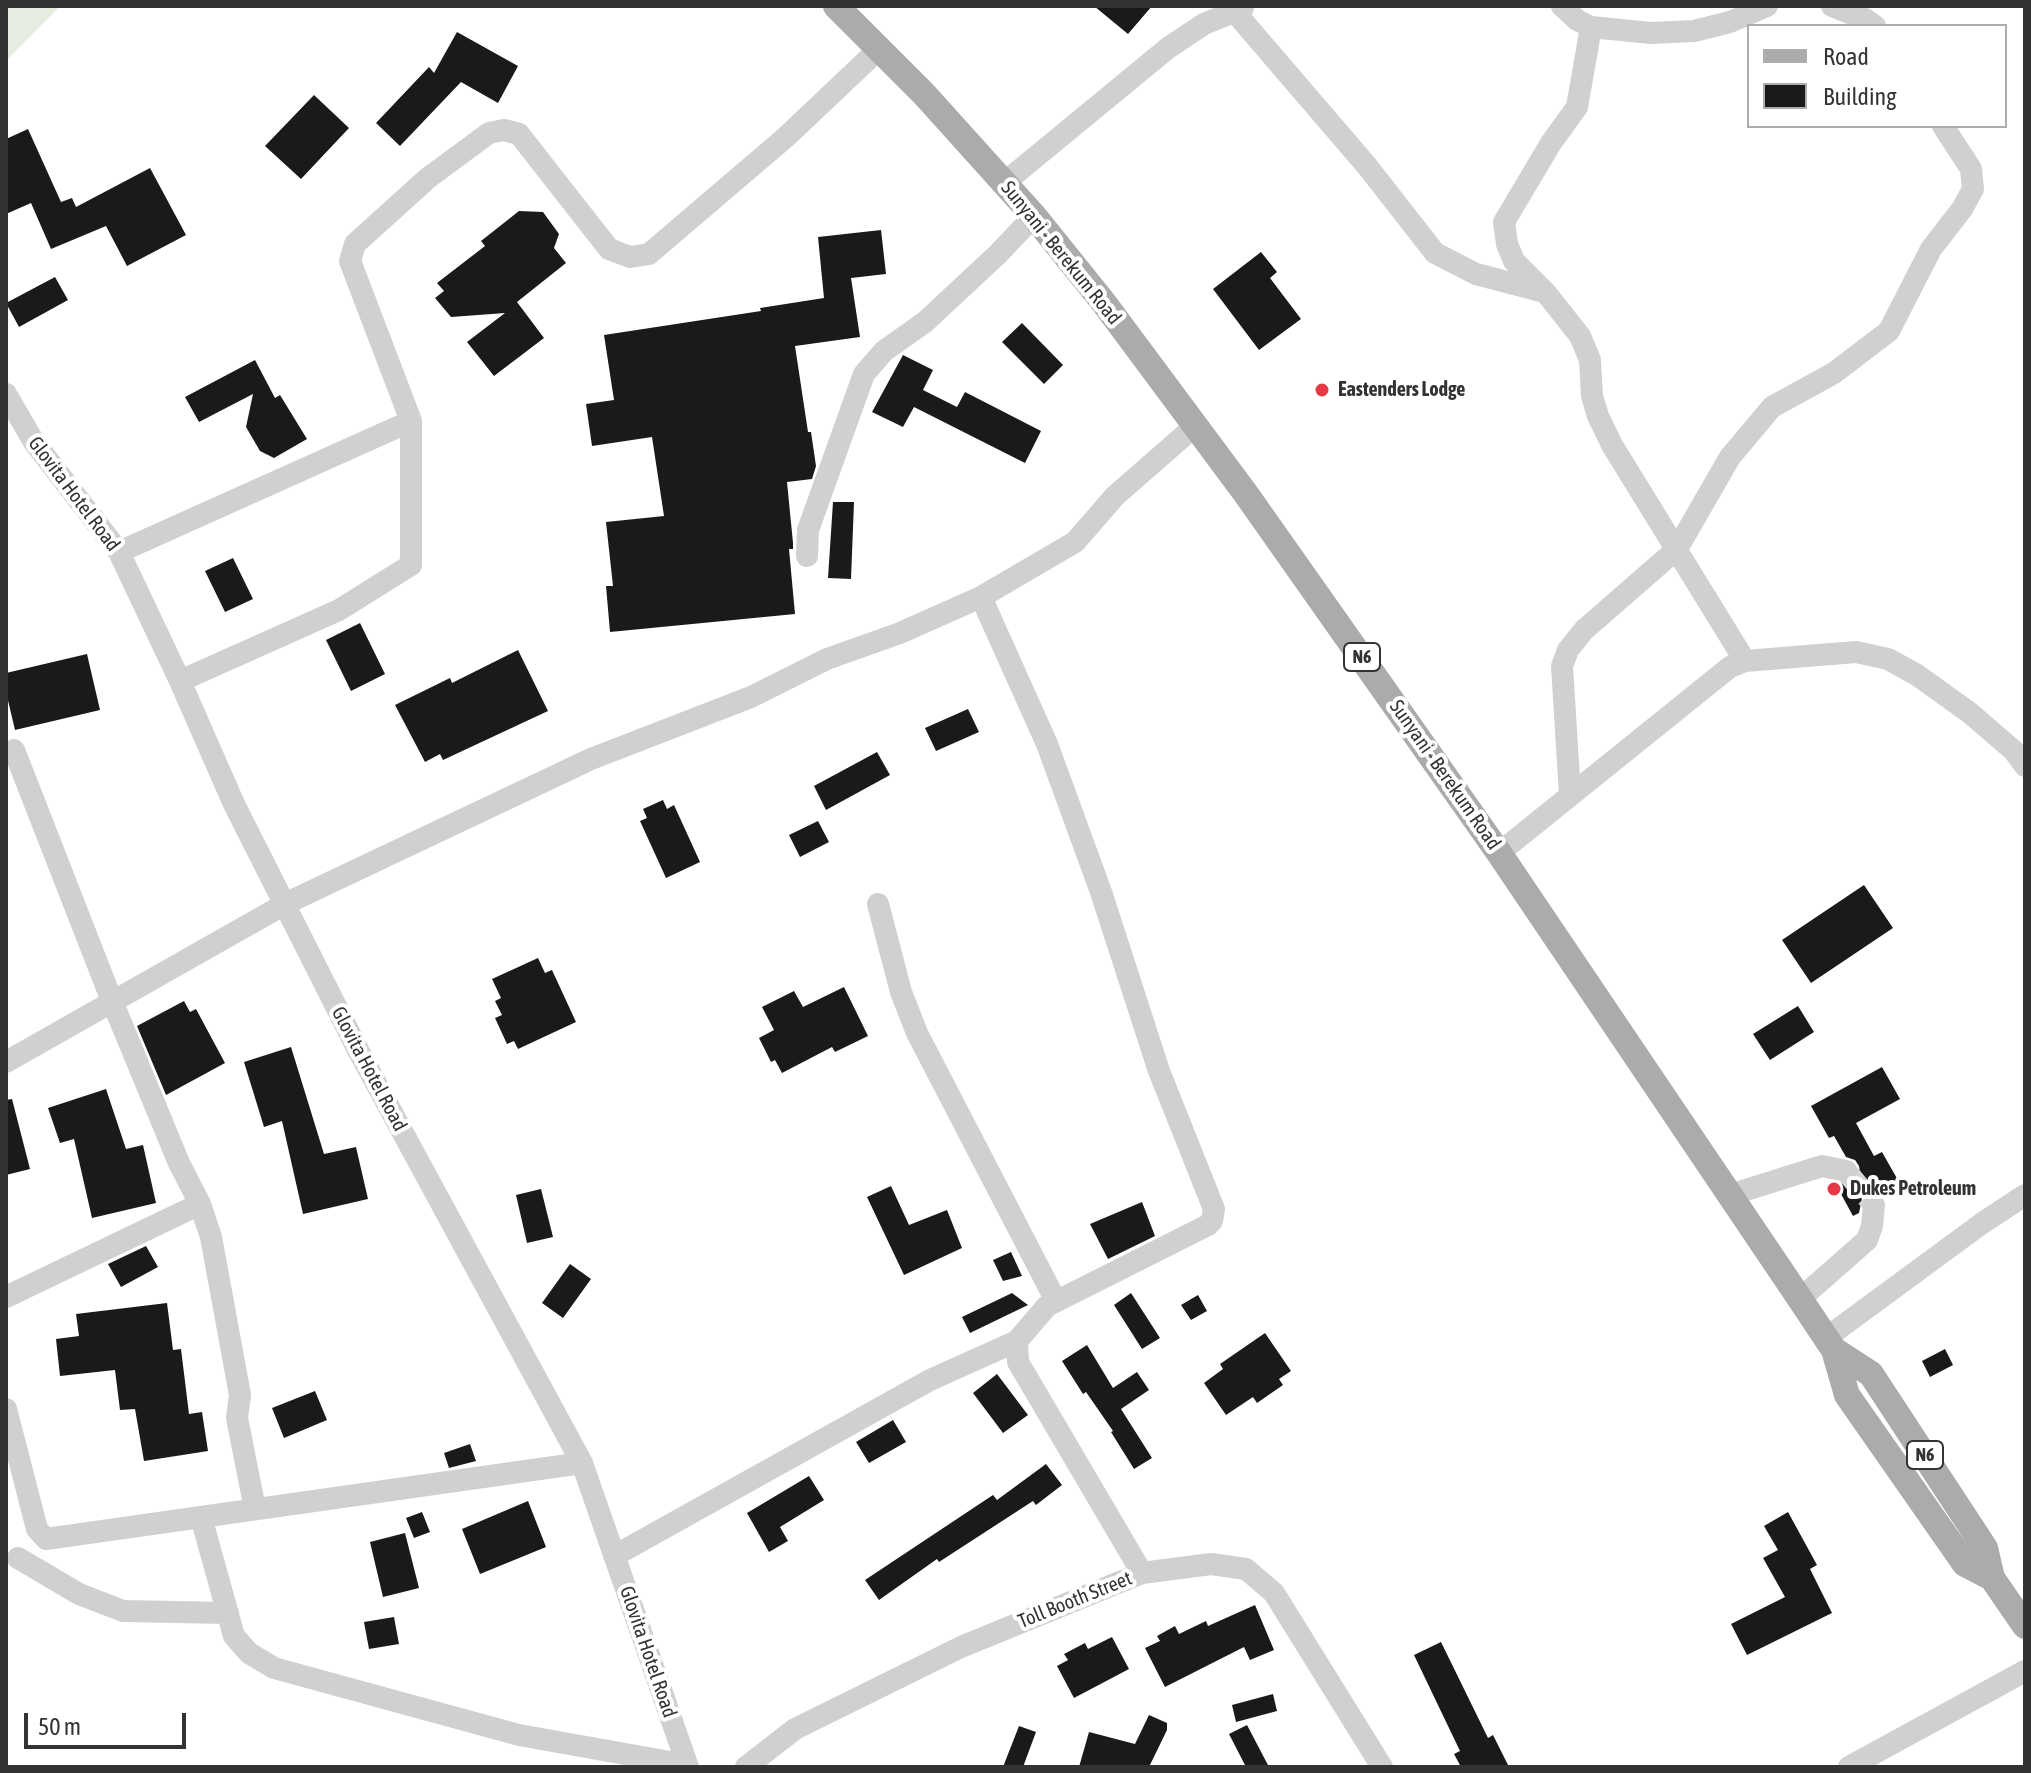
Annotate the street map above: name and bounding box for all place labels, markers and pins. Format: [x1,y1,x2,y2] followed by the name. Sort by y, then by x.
[1338,378,1465,402] place label: Eastenders Lodge
[1313,381,1331,399] marker: Eastenders Lodge
[1850,1177,1976,1201] place label: Dukes Petroleum
[1825,1180,1843,1198] marker: Dukes Petroleum

